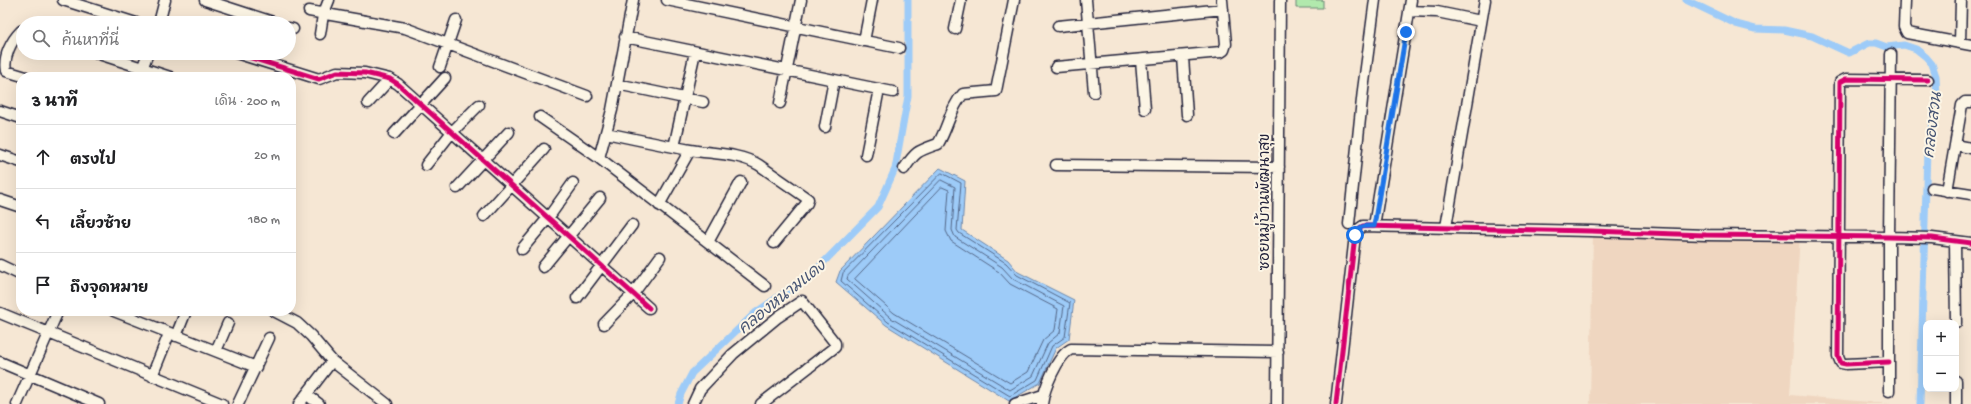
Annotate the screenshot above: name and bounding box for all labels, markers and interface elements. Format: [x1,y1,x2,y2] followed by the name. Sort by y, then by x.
[16,16,296,60] search box
[1397,23,1415,41] route end
[30,27,52,49] icon: search
[62,33,119,51] text: ค้นหาที่นี่
[1921,90,1948,159] water label: คลองสวน
[32,93,78,113] text: 3 นาที
[215,95,280,110] text: เดิน · 200 m
[1254,134,1275,270] street label: ซอยหมู่บ้านพัฒนาสุข
[32,146,54,168] icon: ahead
[254,149,280,164] text: 20 m
[70,152,116,170] text: ตรงไป
[32,210,54,232] icon: left
[248,213,280,228] text: 180 m
[70,216,131,234] text: เลี้ยวซ้าย
[1346,226,1364,244] route start
[736,257,832,340] water label: คลองหนามแดง
[32,274,54,296] icon: arrive
[70,280,148,298] text: ถึงจุดหมาย
[1923,320,1959,392] map controls
[1923,320,1959,356] button: +
[1923,356,1959,392] button: −

